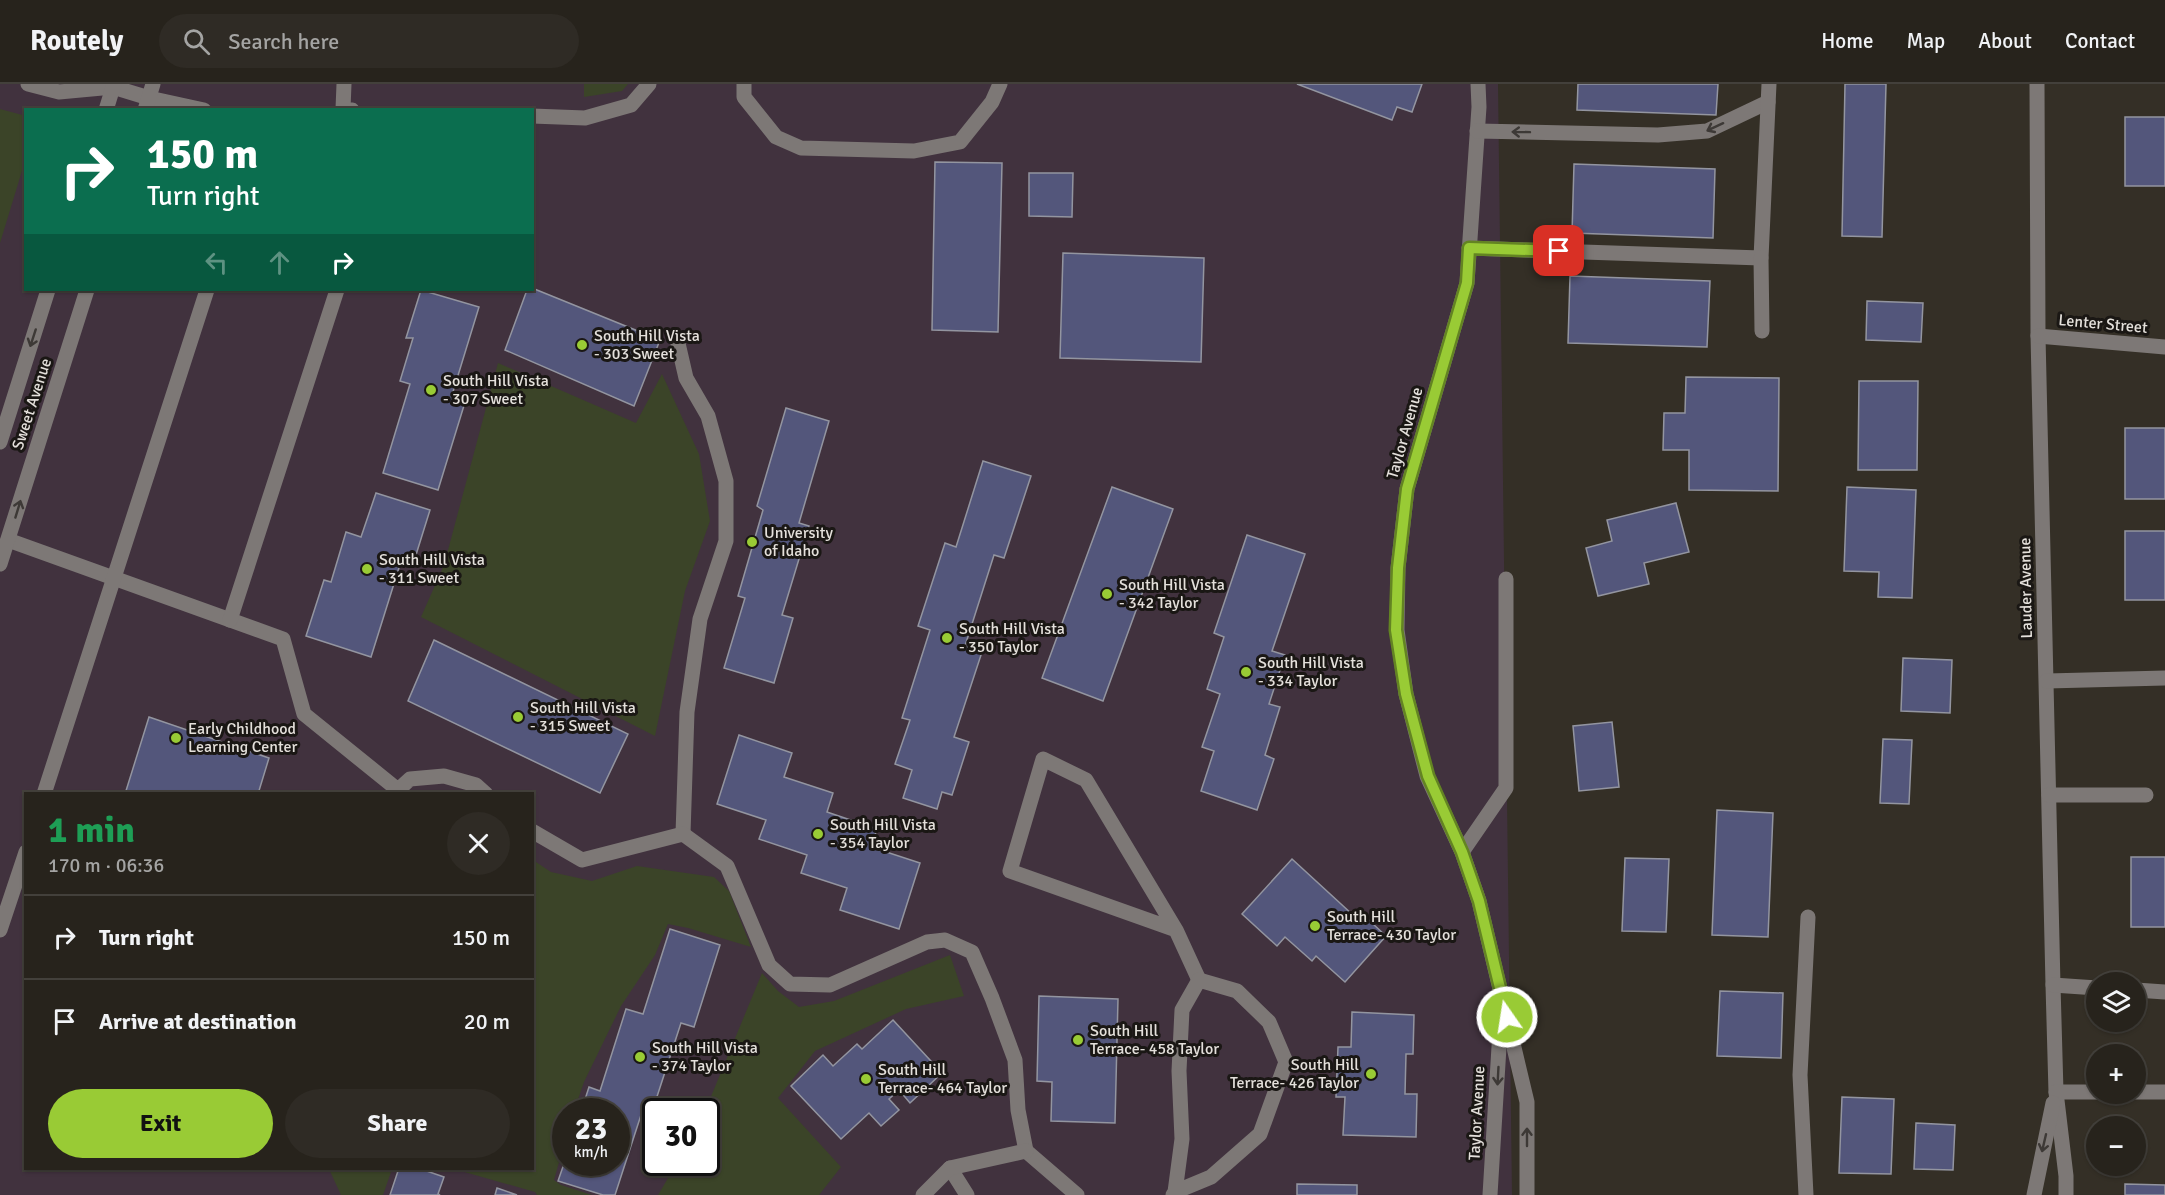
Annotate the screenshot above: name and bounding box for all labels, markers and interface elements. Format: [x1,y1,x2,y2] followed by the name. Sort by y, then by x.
[159,14,579,68] search box
[30,24,123,58] text: Routely
[180,25,213,58] icon: search
[228,28,339,55] text: Search here
[1821,28,1874,54] text: Home
[1907,28,1945,54] text: Map
[1978,28,2032,54] text: About
[2065,28,2135,54] text: Contact
[1707,122,1725,133] one-way arrow
[1512,126,1532,137] one-way arrow
[147,129,258,180] text: 150 m
[48,132,126,210] icon: right
[147,180,260,213] text: Turn right
[1533,225,1584,276] pin
[1542,234,1575,267] icon: arrive
[200,246,233,279] icon: left
[263,246,296,279] icon: ahead
[326,246,359,279] icon: right
[2058,310,2149,338] street label: Lenter Street
[594,326,700,364] place label: South Hill Vista - 303 Sweet
[27,328,38,347] one-way arrow
[575,338,589,352] marker: South Hill Vista - 303 Sweet
[8,356,56,452] street label: Sweet Avenue
[443,371,549,409] place label: South Hill Vista - 307 Sweet
[424,383,438,397] marker: South Hill Vista - 307 Sweet
[1382,385,1428,481] street label: Taylor Avenue
[13,500,24,519] one-way arrow
[764,523,834,561] place label: University of Idaho
[745,535,759,549] marker: University of Idaho
[2015,537,2037,639] street label: Lauder Avenue
[379,550,485,588] place label: South Hill Vista - 311 Sweet
[360,562,374,576] marker: South Hill Vista - 311 Sweet
[1119,575,1225,613] place label: South Hill Vista - 342 Taylor
[1100,587,1114,601] marker: South Hill Vista - 342 Taylor
[959,619,1065,657] place label: South Hill Vista - 350 Taylor
[940,631,954,645] marker: South Hill Vista - 350 Taylor
[1258,653,1364,691] place label: South Hill Vista - 334 Taylor
[1239,665,1253,679] marker: South Hill Vista - 334 Taylor
[530,698,636,736] place label: South Hill Vista - 315 Sweet
[511,710,525,724] marker: South Hill Vista - 315 Sweet
[188,719,297,757] place label: Early Childhood Learning Center
[169,731,183,745] marker: Early Childhood Learning Center
[48,808,135,853] text: 1 min
[447,812,510,875] button: close
[830,815,936,853] place label: South Hill Vista - 354 Taylor
[811,827,825,841] marker: South Hill Vista - 354 Taylor
[48,853,164,878] text: 170 m · 06:36
[1327,907,1456,945] place label: South Hill Terrace- 430 Taylor
[1308,919,1322,933] marker: South Hill Terrace- 430 Taylor
[48,921,81,954] icon: right
[99,924,194,951] text: Turn right
[452,924,510,951] text: 150 m
[2086,972,2146,1176] map controls
[2086,972,2146,1032] button: layers
[1475,985,1539,1049] position arrow
[48,1005,81,1038] icon: arrive
[99,1008,296,1035] text: Arrive at destination
[464,1008,510,1035] text: 20 m
[1090,1021,1219,1059] place label: South Hill Terrace- 458 Taylor
[1071,1033,1085,1047] marker: South Hill Terrace- 458 Taylor
[652,1038,758,1076] place label: South Hill Vista - 374 Taylor
[2086,1044,2146,1104] button: +
[633,1050,647,1064] marker: South Hill Vista - 374 Taylor
[1230,1055,1359,1093] place label: South Hill Terrace- 426 Taylor
[878,1060,1007,1098] place label: South Hill Terrace- 464 Taylor
[1465,1065,1489,1161] street label: Taylor Avenue
[1492,1065,1503,1085] one-way arrow
[1364,1067,1378,1081] marker: South Hill Terrace- 426 Taylor
[859,1072,873,1086] marker: South Hill Terrace- 464 Taylor
[48,1089,273,1158] button: Exit
[285,1089,510,1158] button: Share
[642,1098,720,1176] speed limit sign: 30
[575,1111,607,1148] text: 23
[2086,1116,2146,1176] button: −
[1521,1127,1533,1147] one-way arrow
[2038,1133,2050,1152] one-way arrow
[574,1143,608,1161] text: km/h

